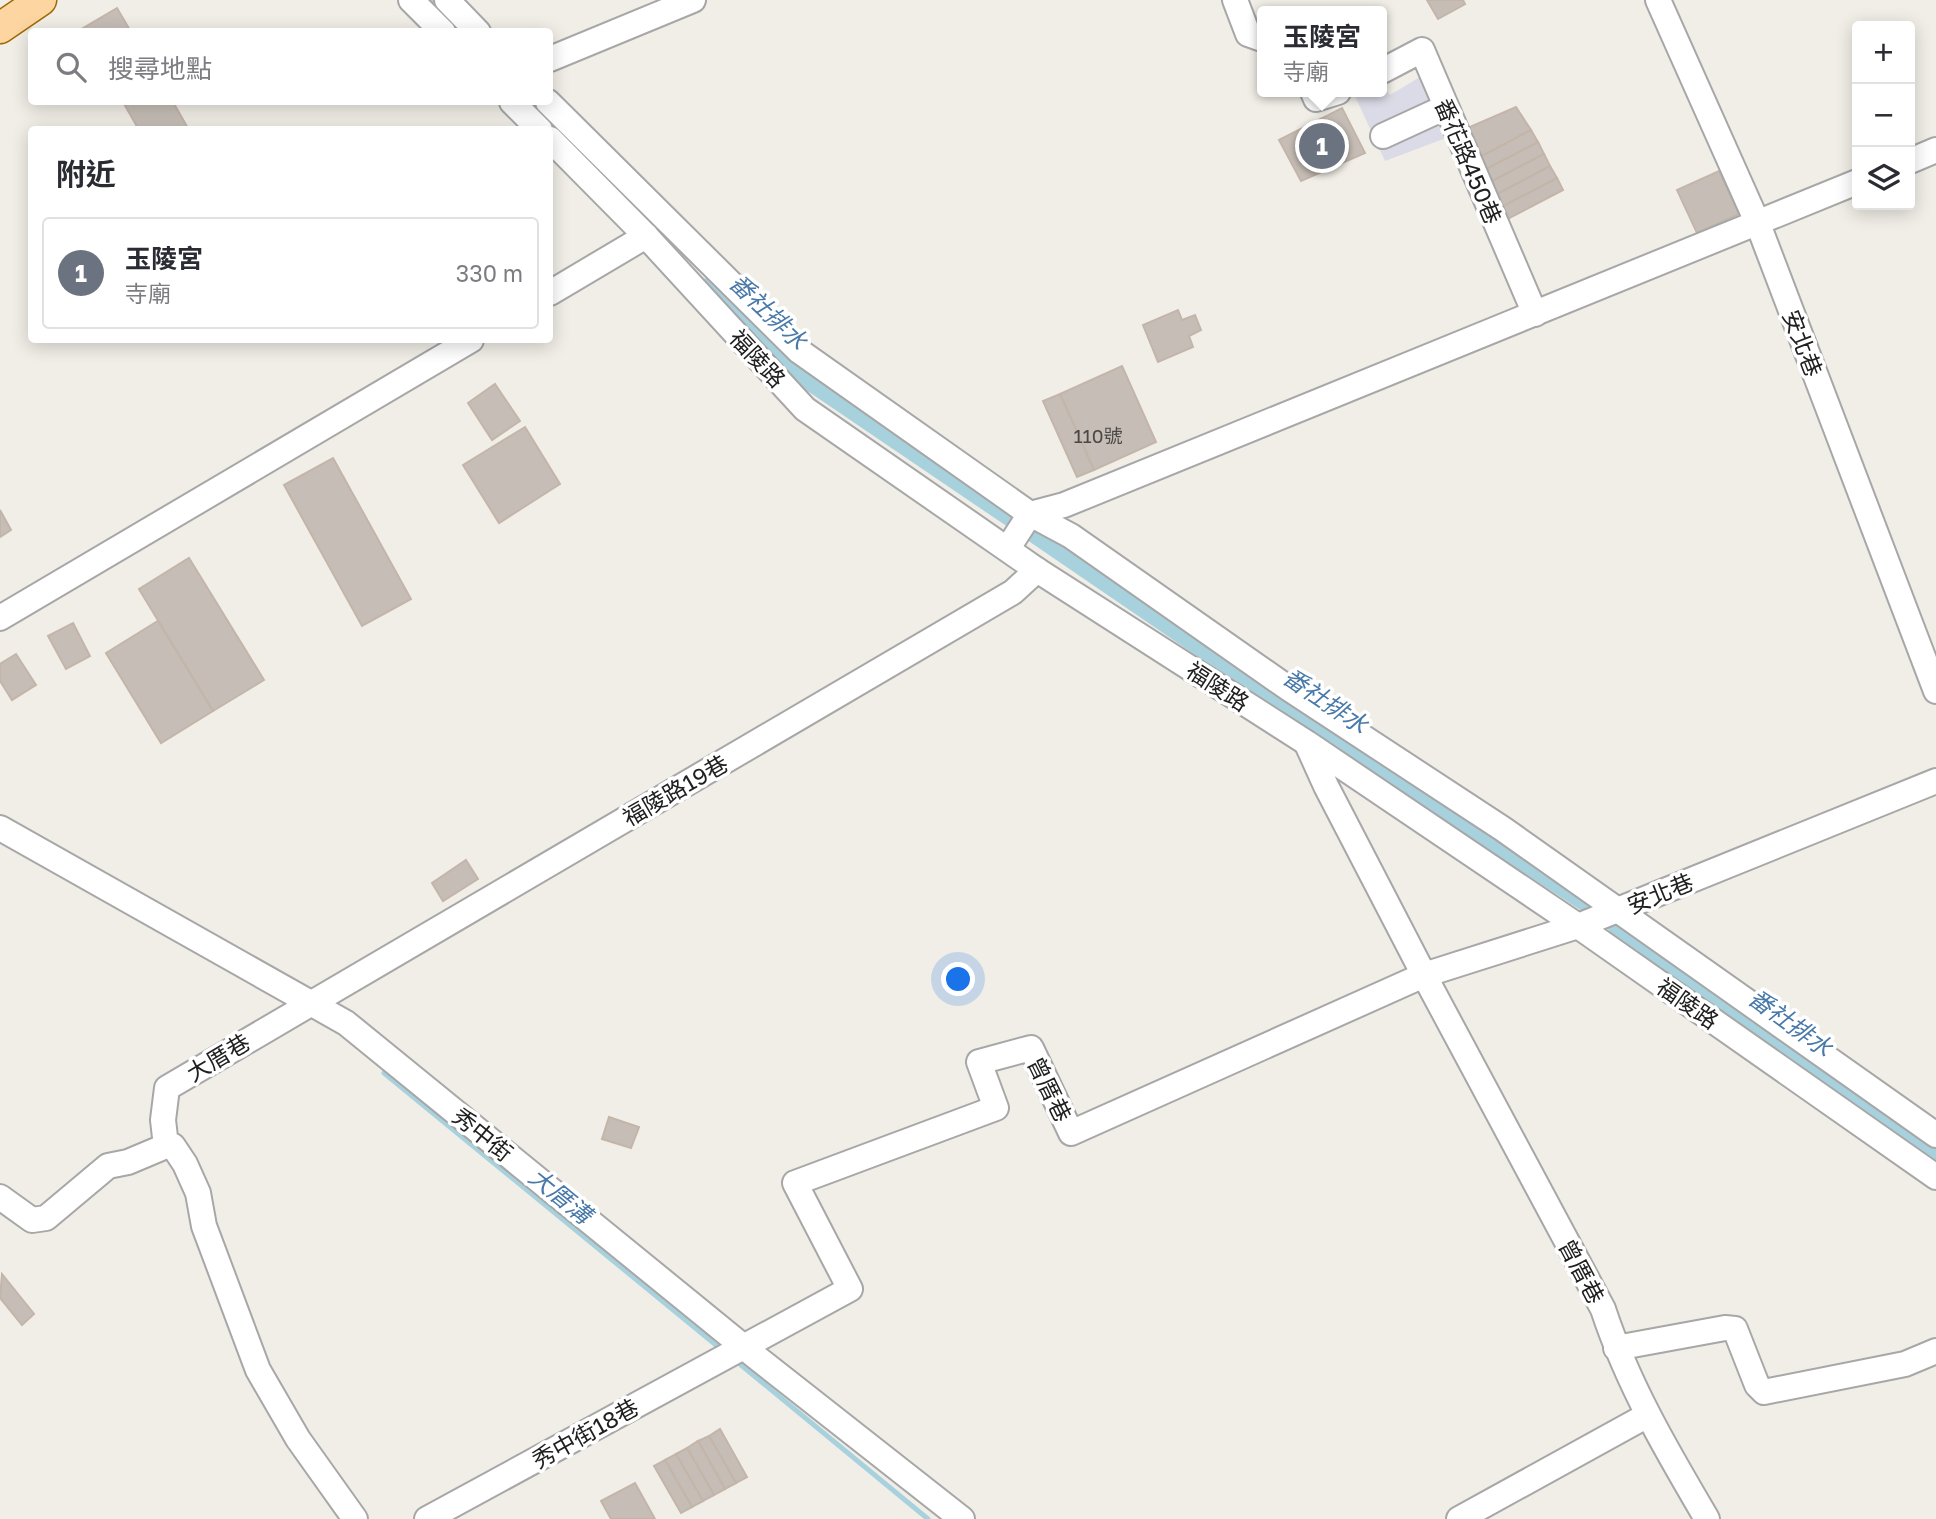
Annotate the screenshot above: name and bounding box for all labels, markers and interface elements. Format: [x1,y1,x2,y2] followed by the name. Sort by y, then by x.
[1257,6,1387,97] popup
[1283,21,1361,52] text: 玉陵宮
[1852,21,1915,210] map controls
[1852,21,1915,84] button: +
[28,28,553,105] search box
[52,48,90,86] icon: search
[108,53,212,84] text: 搜尋地點
[1283,57,1329,85] text: 寺廟
[1852,84,1915,147] button: −
[1430,94,1508,228] street label: 番花路450巷
[1299,120,1345,172] pin: 1
[1852,147,1915,210] button: layers
[56,156,116,192] text: 附近
[125,243,203,274] text: 玉陵宮
[75,259,87,287] text: 1
[456,259,523,287] text: 330 m
[724,267,814,355] water label: 番社排水
[125,279,171,307] text: 寺廟
[1778,306,1828,380] street label: 安北巷
[724,323,792,393] street label: 福陵路
[1073,424,1123,447] house number: 110號
[1181,655,1255,717] street label: 福陵路
[1278,661,1375,739] water label: 番社排水
[617,749,733,831] street label: 福陵路19巷
[1623,867,1697,919] street label: 安北巷
[941,962,975,996] your location
[1652,972,1724,1034] street label: 福陵路
[1744,982,1839,1063] water label: 番社排水
[181,1027,255,1087] street label: 大厝巷
[1022,1052,1078,1126] street label: 曾厝巷
[447,1101,519,1167] street label: 秀中街
[524,1161,600,1231] water label: 大厝溝
[1553,1234,1611,1308] street label: 曾厝巷
[527,1392,643,1474] street label: 秀中街18巷

